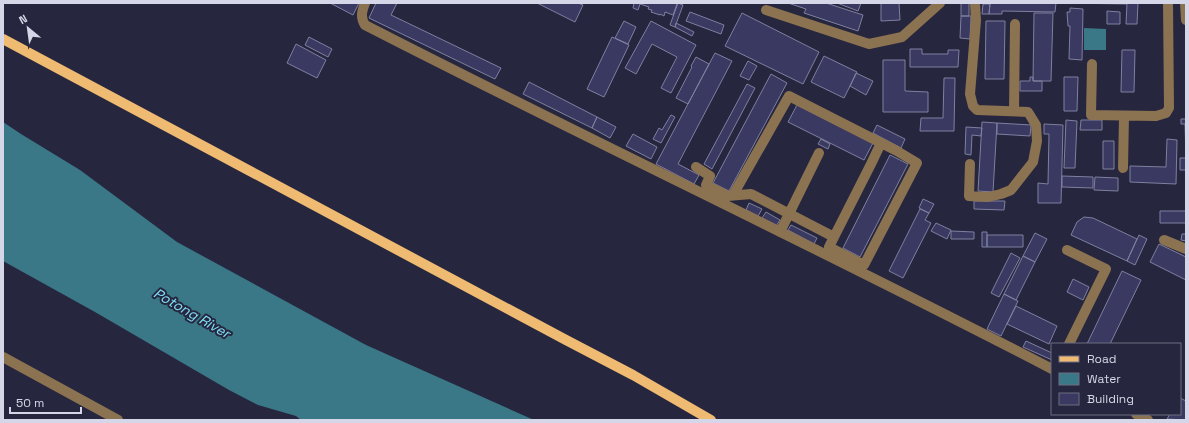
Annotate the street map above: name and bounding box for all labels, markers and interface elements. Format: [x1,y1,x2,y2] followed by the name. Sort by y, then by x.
[8,8,48,48] north arrow
[17,11,30,27] text: N
[150,284,235,343] water label: Potong River
[1051,343,1181,415] legend
[1087,351,1116,367] text: Road
[1087,371,1121,387] text: Water
[10,389,81,415] scale bar
[1087,391,1134,407] text: Building
[16,395,44,411] text: 50 m

